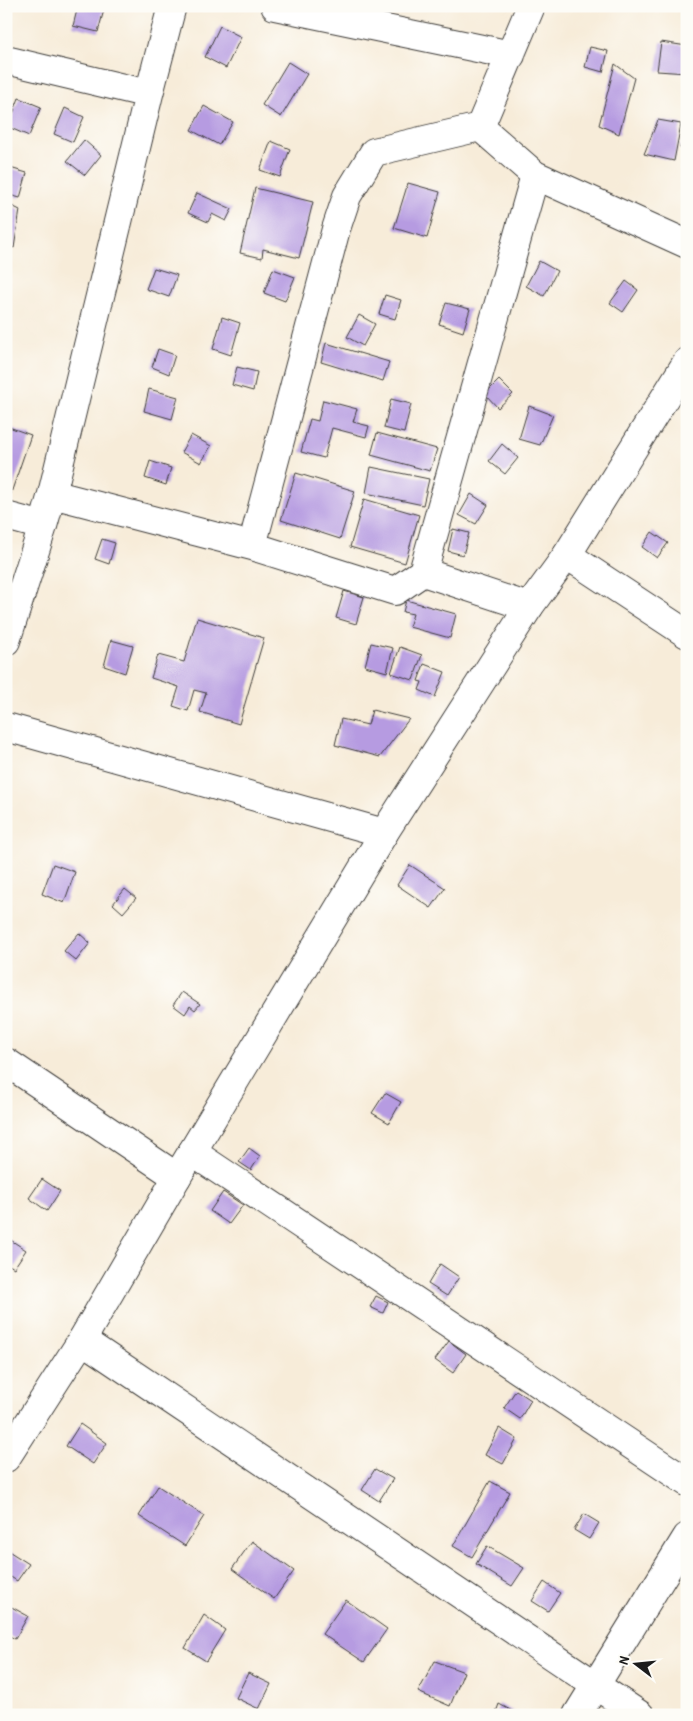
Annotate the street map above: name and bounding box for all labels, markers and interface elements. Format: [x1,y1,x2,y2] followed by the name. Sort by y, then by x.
[610,1638,660,1688] north arrow
[613,1654,633,1666] text: N

